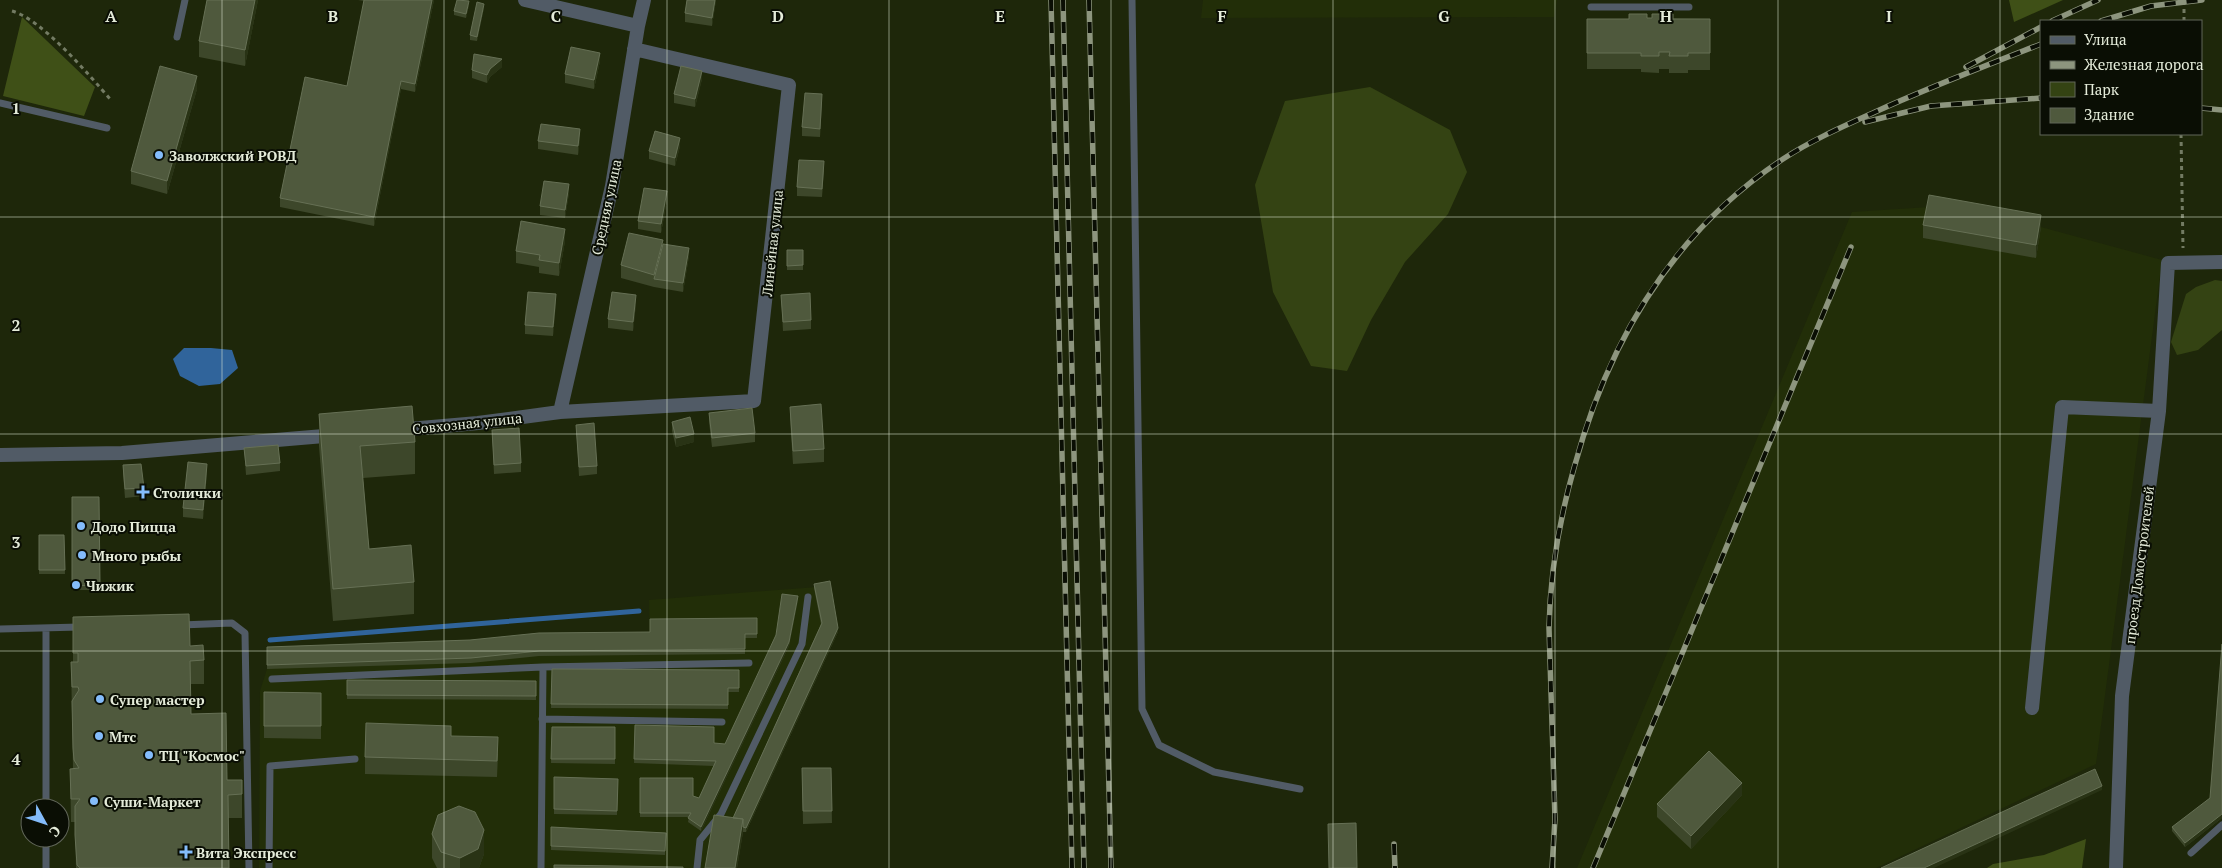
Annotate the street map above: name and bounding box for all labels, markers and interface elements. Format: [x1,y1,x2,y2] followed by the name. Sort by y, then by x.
[105,5,117,27] text: A
[328,5,338,27] text: B
[551,5,561,27] text: C
[772,5,784,27] text: D
[995,5,1005,27] text: E
[1217,5,1227,27] text: F
[1438,5,1450,27] text: G
[1660,5,1672,27] text: H
[1886,5,1892,27] text: I
[2040,20,2202,135] legend
[2084,29,2127,49] text: Улица
[2084,54,2204,74] text: Железная дорога
[2084,79,2120,99] text: Парк
[11,97,21,119] text: 1
[2084,104,2134,124] text: Здание
[169,146,297,165] place label: Заволжский РОВД
[153,149,165,161] marker: Заволжский РОВД
[587,158,625,256] street label: Средняя улица
[757,189,787,298] street label: Линейная улица
[11,314,21,336] text: 2
[411,408,523,438] street label: Совхозная улица
[153,483,221,502] place label: Столички
[2120,485,2158,645] street label: проезд Домостроителей
[137,486,149,498] marker: Столички
[91,517,176,536] place label: Додо Пицца
[75,520,87,532] marker: Додо Пицца
[11,531,21,553] text: 3
[92,546,181,565] place label: Много рыбы
[76,549,88,561] marker: Много рыбы
[86,576,135,595] place label: Чижик
[70,579,82,591] marker: Чижик
[110,690,205,709] place label: Супер мастер
[94,693,106,705] marker: Супер мастер
[109,727,137,746] place label: Мтс
[93,730,105,742] marker: Мтс
[159,746,245,765] place label: ТЦ "Космос"
[11,748,21,770] text: 4
[143,749,155,761] marker: ТЦ "Космос"
[104,792,201,811] place label: Суши-Маркет
[88,795,100,807] marker: Суши-Маркет
[20,798,70,848] north arrow
[45,822,66,841] text: С
[196,843,296,862] place label: Вита Экспресс
[180,846,192,858] marker: Вита Экспресс

